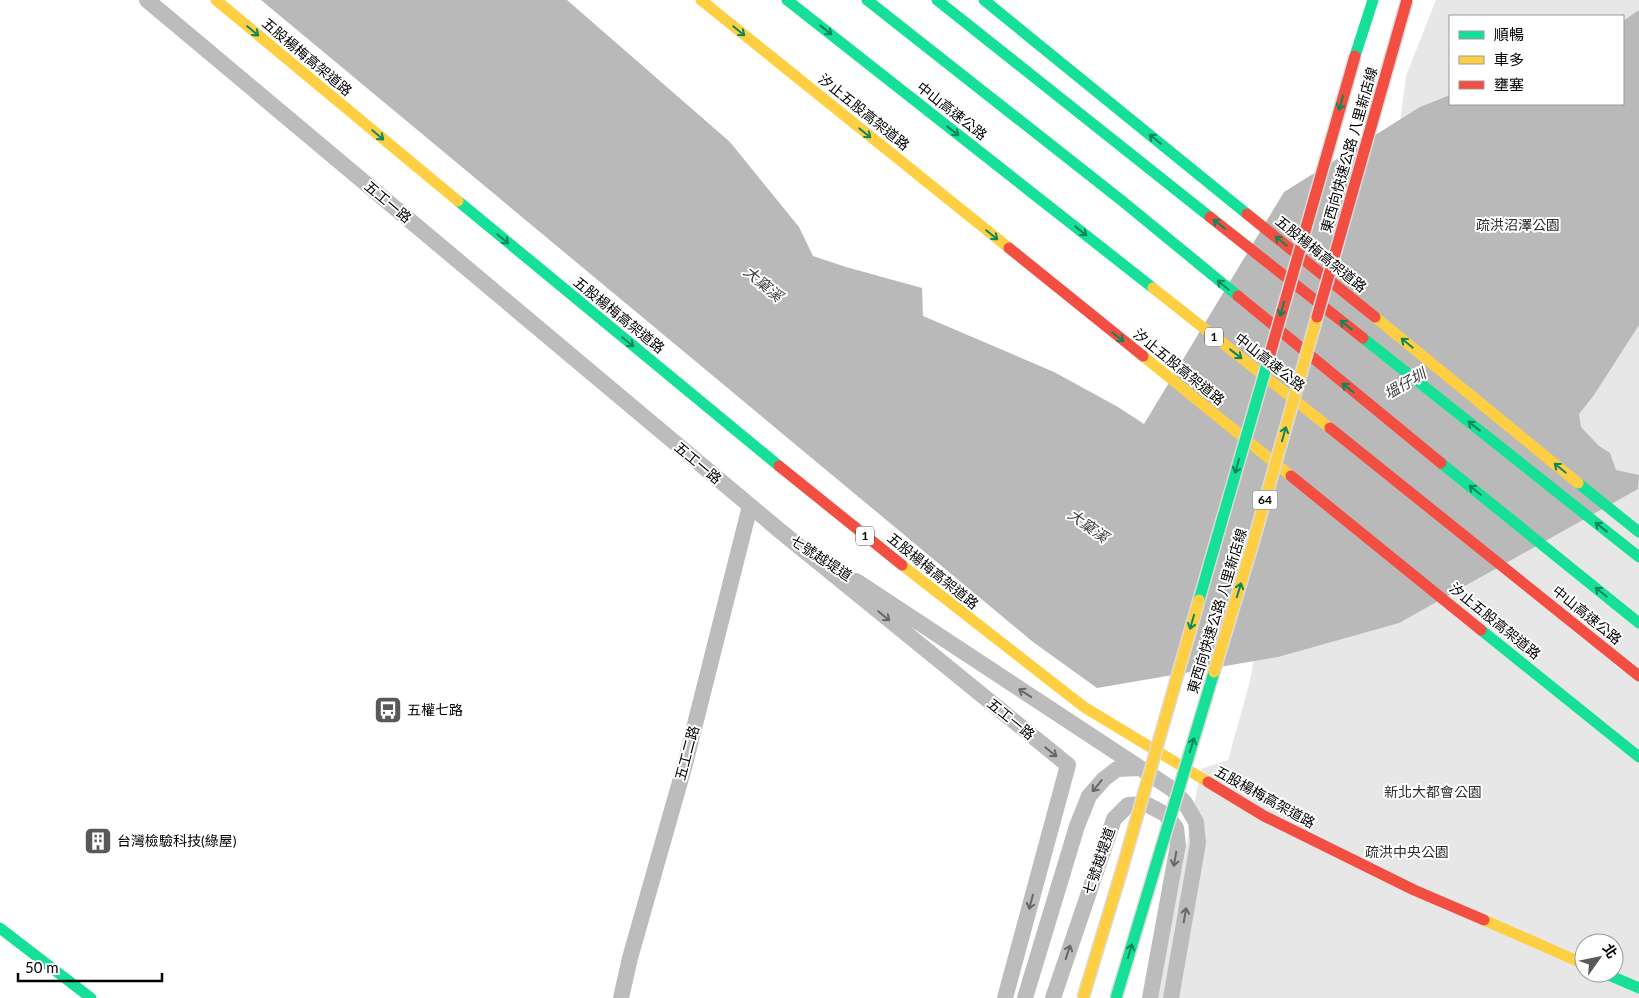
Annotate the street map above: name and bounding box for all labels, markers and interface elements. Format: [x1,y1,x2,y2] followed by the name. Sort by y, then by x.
[259,14,356,99] street label: 五股楊梅高架道路
[1449,15,1624,105] legend
[732,25,745,36] one-way arrow
[819,25,832,36] one-way arrow
[1494,25,1524,43] text: 順暢
[246,26,259,37] one-way arrow
[1494,50,1524,68] text: 車多
[1317,65,1380,235] street label: 東西向快速公路 八里新店線
[815,70,913,153] street label: 汐止五股高架道路
[1494,75,1524,93] text: 壅塞
[914,78,991,143] street label: 中山高速公路
[1336,94,1346,110] one-way arrow
[946,125,959,136] one-way arrow
[859,127,872,138] one-way arrow
[371,129,384,140] one-way arrow
[1148,133,1161,144] one-way arrow
[361,177,415,226] street label: 五工一路
[1272,212,1370,295] street label: 五股楊梅高架道路
[1476,216,1560,233] park label: 疏洪沼澤公園
[1213,218,1226,229] one-way arrow
[1074,226,1087,237] one-way arrow
[985,229,998,240] one-way arrow
[497,233,510,244] one-way arrow
[1275,236,1288,247] one-way arrow
[741,262,788,306] water label: 大窠溪
[570,273,668,356] street label: 五股楊梅高架道路
[1216,279,1229,290] one-way arrow
[1276,301,1286,317] one-way arrow
[1340,319,1353,330] one-way arrow
[1130,325,1228,408] street label: 汐止五股高架道路
[1205,328,1223,347] road number: 1
[1232,329,1309,394] street label: 中山高速公路
[1112,331,1125,342] one-way arrow
[622,337,635,348] one-way arrow
[1401,338,1414,349] one-way arrow
[1229,348,1242,359] one-way arrow
[1381,363,1430,402] water label: 塭仔圳
[1342,382,1355,393] one-way arrow
[1467,421,1480,432] one-way arrow
[1280,426,1290,442] one-way arrow
[671,438,725,487] street label: 五工一路
[1231,457,1241,473] one-way arrow
[1554,463,1567,474] one-way arrow
[1468,484,1481,495] one-way arrow
[1252,490,1278,510] road number: 64
[1065,505,1114,547] water label: 大窠溪
[1594,522,1608,532] one-way arrow
[856,526,874,546] road number: 1
[1183,526,1250,695] street label: 東西向快速公路 八里新店線
[884,529,982,612] street label: 五股楊梅高架道路
[787,531,855,584] street label: 七號越堤道
[1446,579,1544,662] street label: 汐止五股高架道路
[1235,582,1245,598] one-way arrow
[1549,582,1625,648] street label: 中山高速公路
[1595,587,1608,598] one-way arrow
[878,611,891,622] one-way arrow
[1187,613,1197,629] one-way arrow
[1018,688,1032,698] one-way arrow
[984,694,1038,743] street label: 五工一路
[373,695,403,725] bus stop icon: 五權七路
[407,701,463,718] place label: 五權七路
[671,724,702,782] street label: 五工二路
[1188,738,1198,754] one-way arrow
[1044,746,1057,757] one-way arrow
[1212,762,1318,831] street label: 五股楊梅高架道路
[1092,780,1103,793] one-way arrow
[1384,783,1482,800] park label: 新北大都會公園
[1079,825,1118,897] street label: 七號越堤道
[83,826,113,856] building icon: 台灣檢驗科技(綠屋)
[117,832,237,849] place label: 台灣檢驗科技(綠屋)
[1365,843,1449,860] park label: 疏洪中央公園
[1170,851,1180,867] one-way arrow
[1026,894,1035,910] one-way arrow
[1181,908,1191,924] one-way arrow
[1574,933,1624,983] north arrow
[1599,940,1621,961] text: 北
[1064,944,1073,960] one-way arrow
[1126,944,1136,960] one-way arrow
[18,950,161,982] scale bar
[25,958,59,976] text: 50 m

